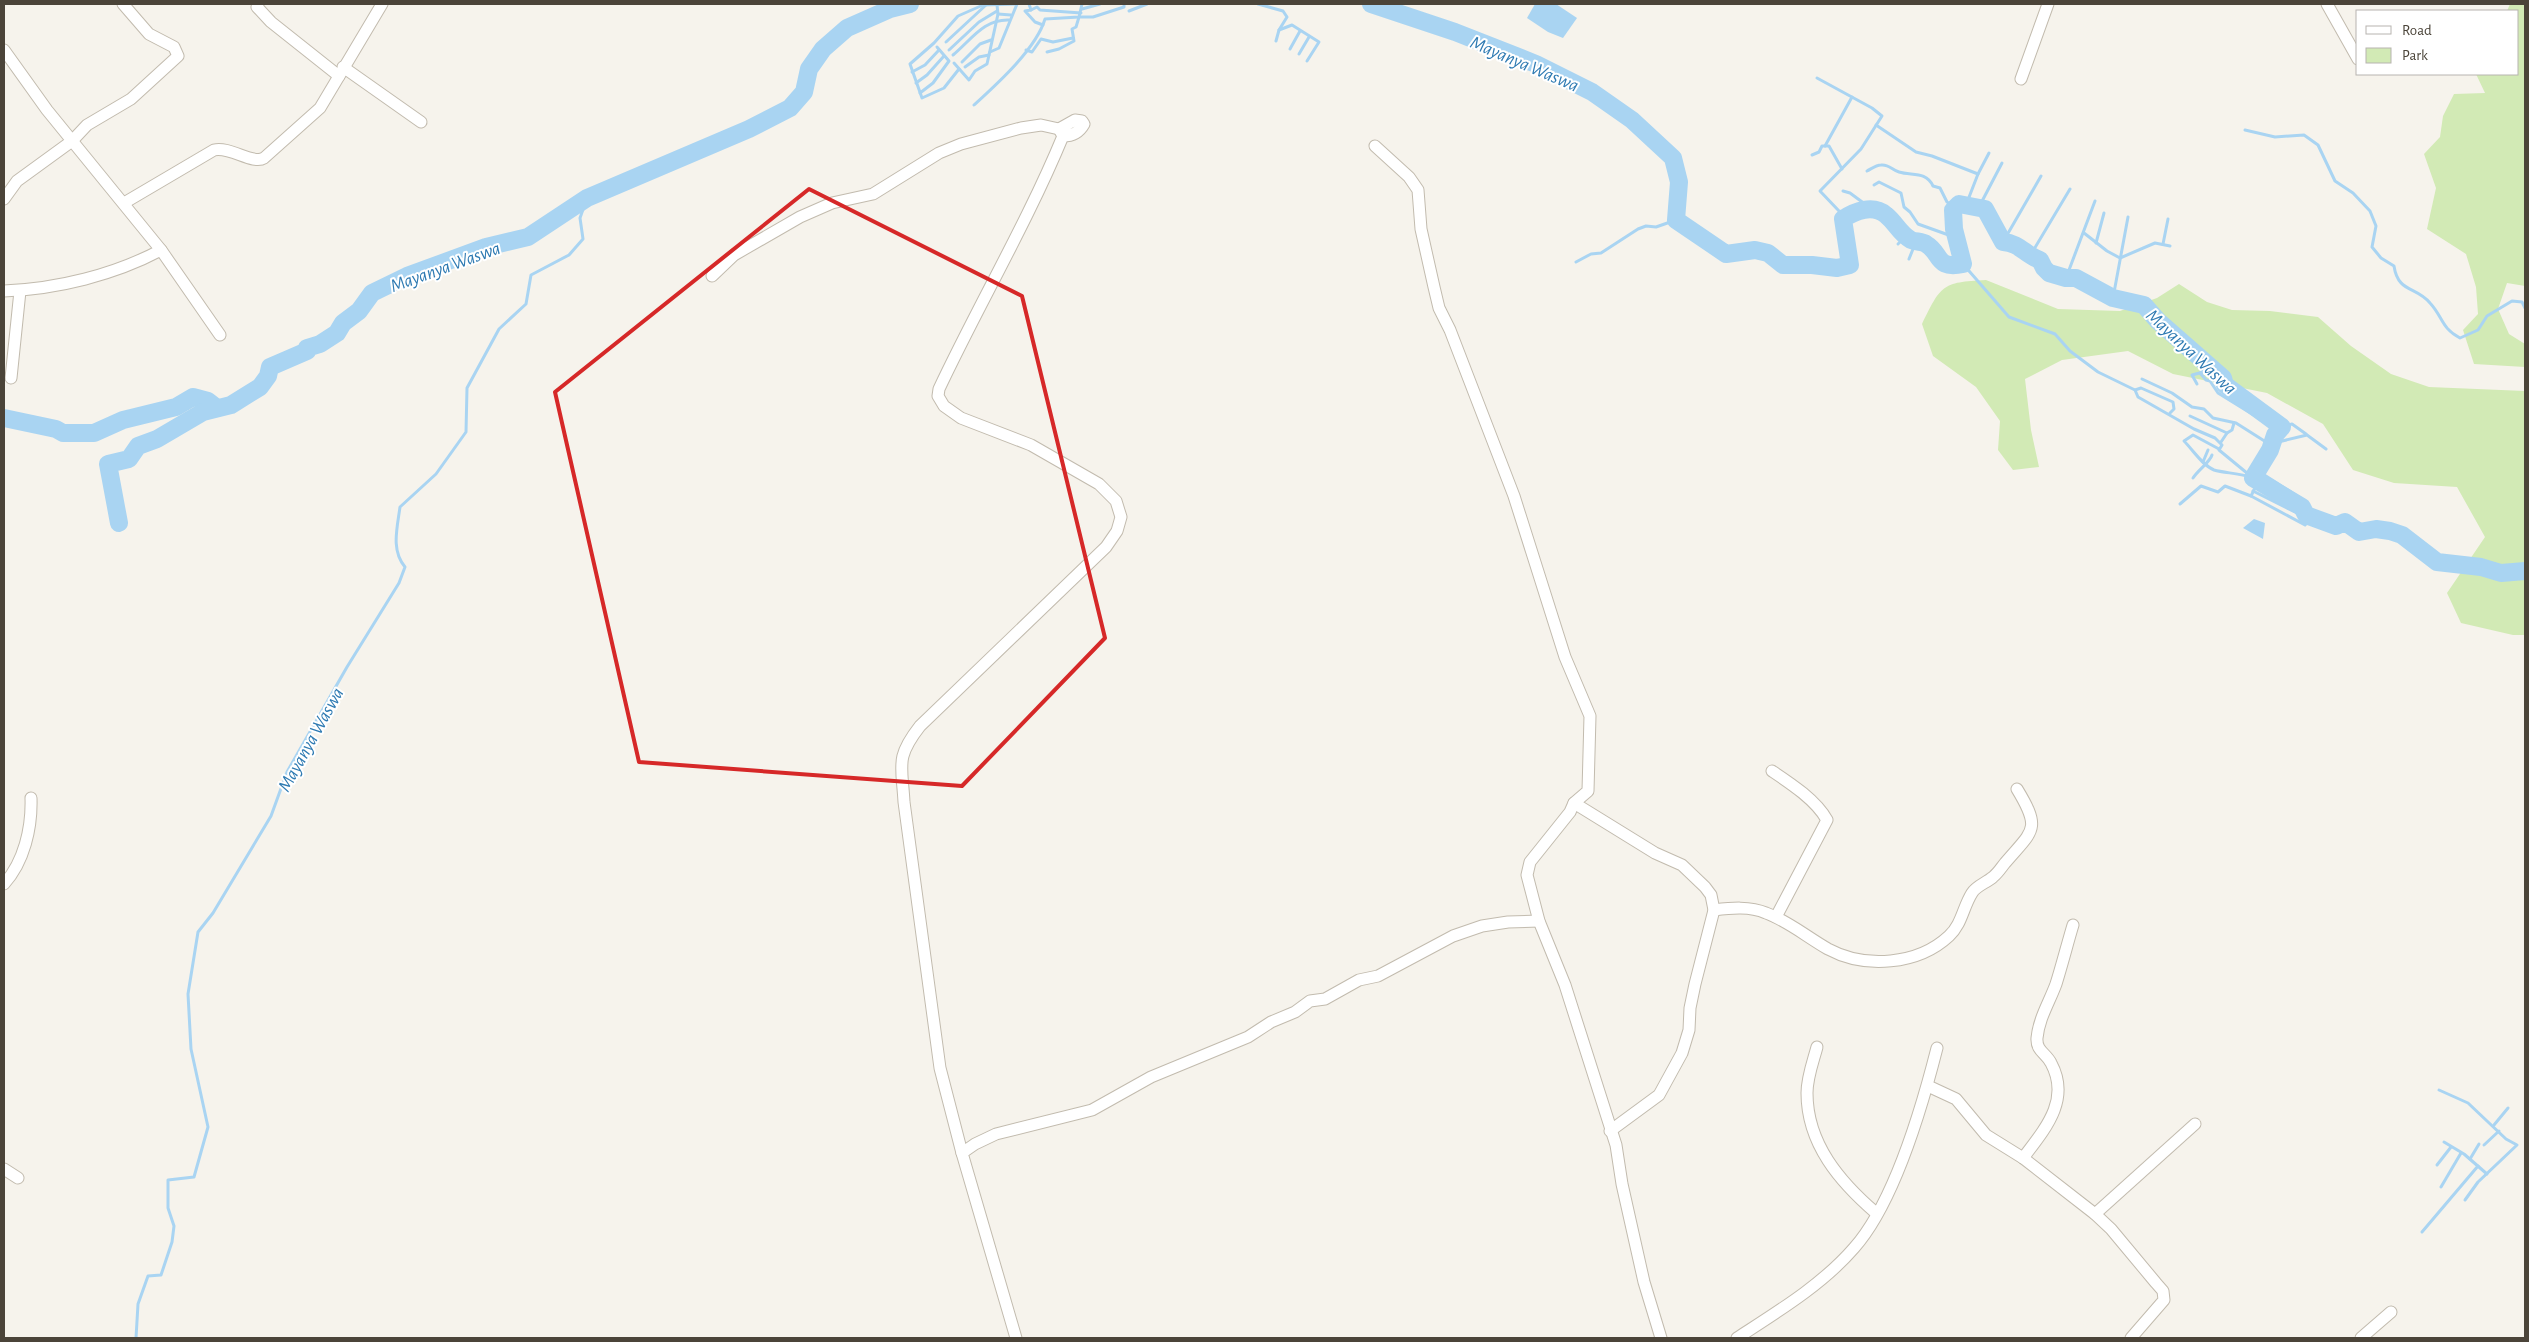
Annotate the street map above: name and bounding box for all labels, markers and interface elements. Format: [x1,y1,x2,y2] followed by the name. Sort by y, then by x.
[2356,10,2519,75] legend
[2402,23,2432,38] text: Road
[1468,33,1581,96] water label: Mayanya Waswa
[2402,48,2428,63] text: Park
[388,239,503,296] water label: Mayanya Waswa
[2142,306,2240,398] water label: Mayanya Waswa
[275,685,348,795] water label: Mayanya Waswa

